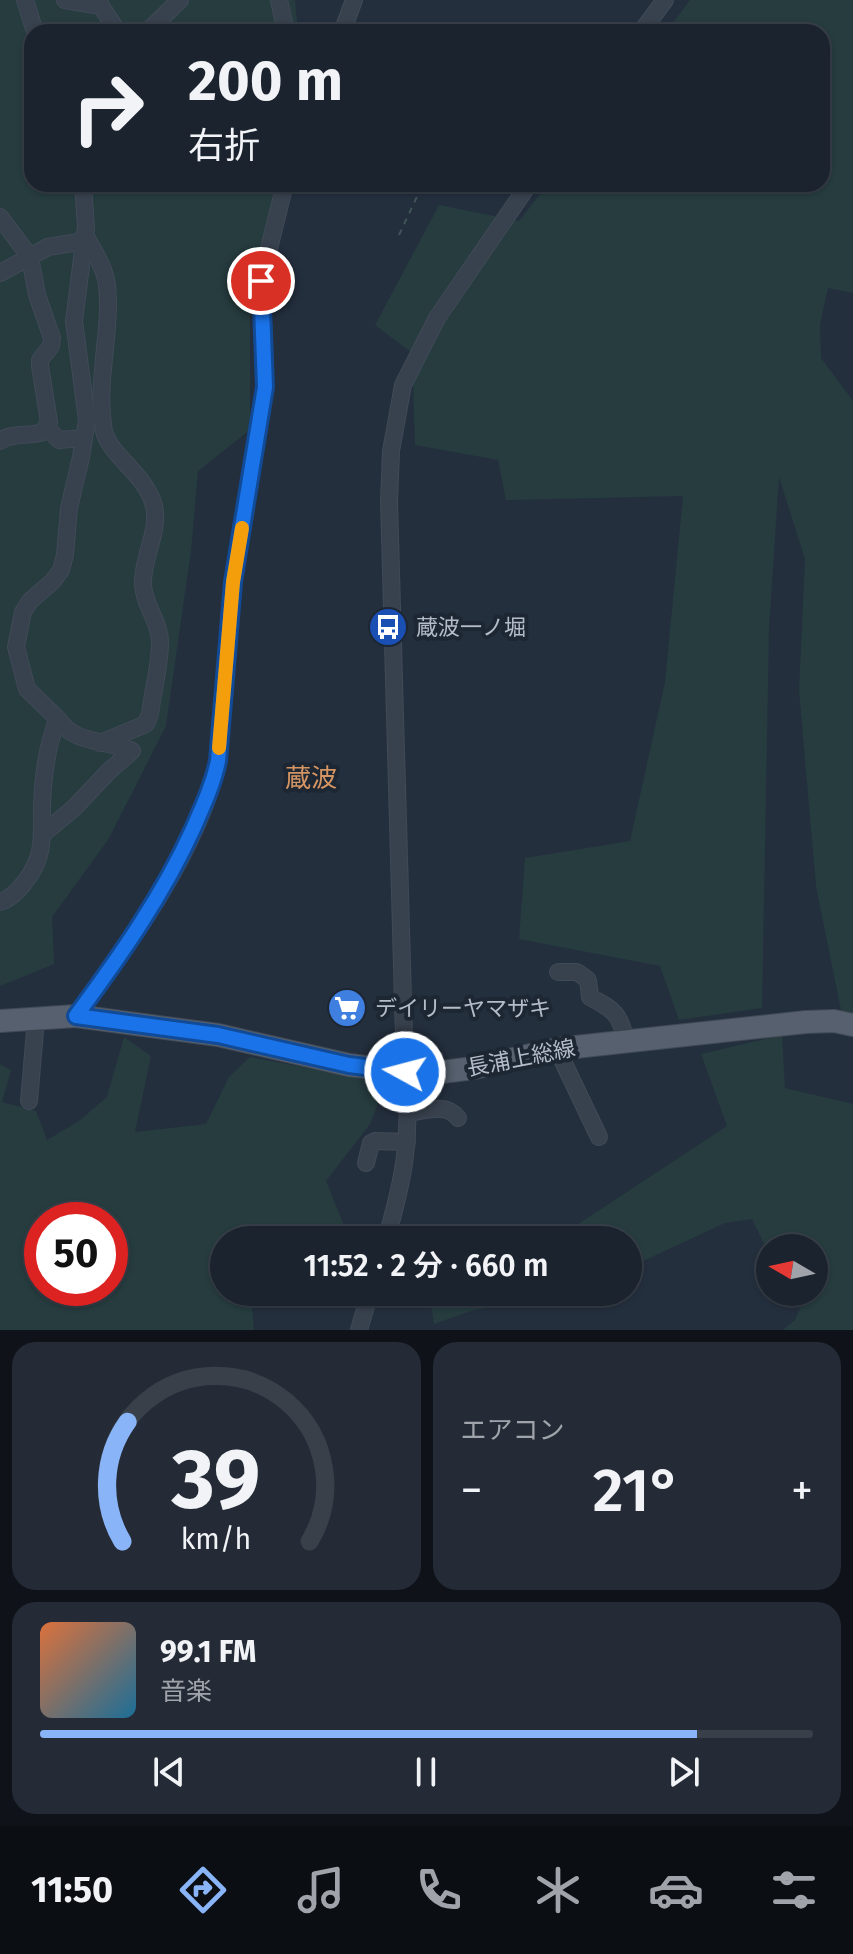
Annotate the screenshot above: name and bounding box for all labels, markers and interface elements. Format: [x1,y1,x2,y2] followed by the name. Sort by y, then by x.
[188,48,343,115] text: 200 m
[56,56,160,160] icon: right
[188,124,260,168] text: 右折
[227,247,295,315] pin
[239,259,283,303] icon: arrive
[367,606,409,648] bus stop icon: 蔵波一ノ堀
[416,614,526,641] place label: 蔵波一ノ堀
[285,763,337,794] district label: 蔵波
[326,987,368,1029] supermarket icon: デイリーヤマザキ
[375,995,551,1022] place label: デイリーヤマザキ
[363,1030,447,1114] position arrow
[464,1034,578,1082] street label: 長浦上総線
[24,1202,128,1306] speed limit sign: 50
[756,1234,828,1306] north arrow
[756,1234,828,1306] map controls
[304,1248,548,1284] text: 11:52 · 2 分 · 660 m
[461,1415,565,1446] text: エアコン
[171,1430,261,1530] text: 39
[593,1455,681,1527] text: 21°
[461,1464,483,1517] text: −
[791,1464,813,1517] text: +
[181,1522,252,1557] text: km/h
[160,1634,256,1670] text: 99.1 FM
[160,1676,212,1707] text: 音楽
[147,1750,191,1794] icon: previous
[404,1750,448,1794] icon: pause
[662,1750,706,1794] icon: next
[175,1862,231,1918] icon: directions
[293,1862,349,1918] icon: music
[411,1862,467,1918] icon: phone
[530,1862,586,1918] icon: climate
[648,1862,704,1918] icon: car
[766,1862,822,1918] icon: filters
[31,1868,113,1912] text: 11:50

